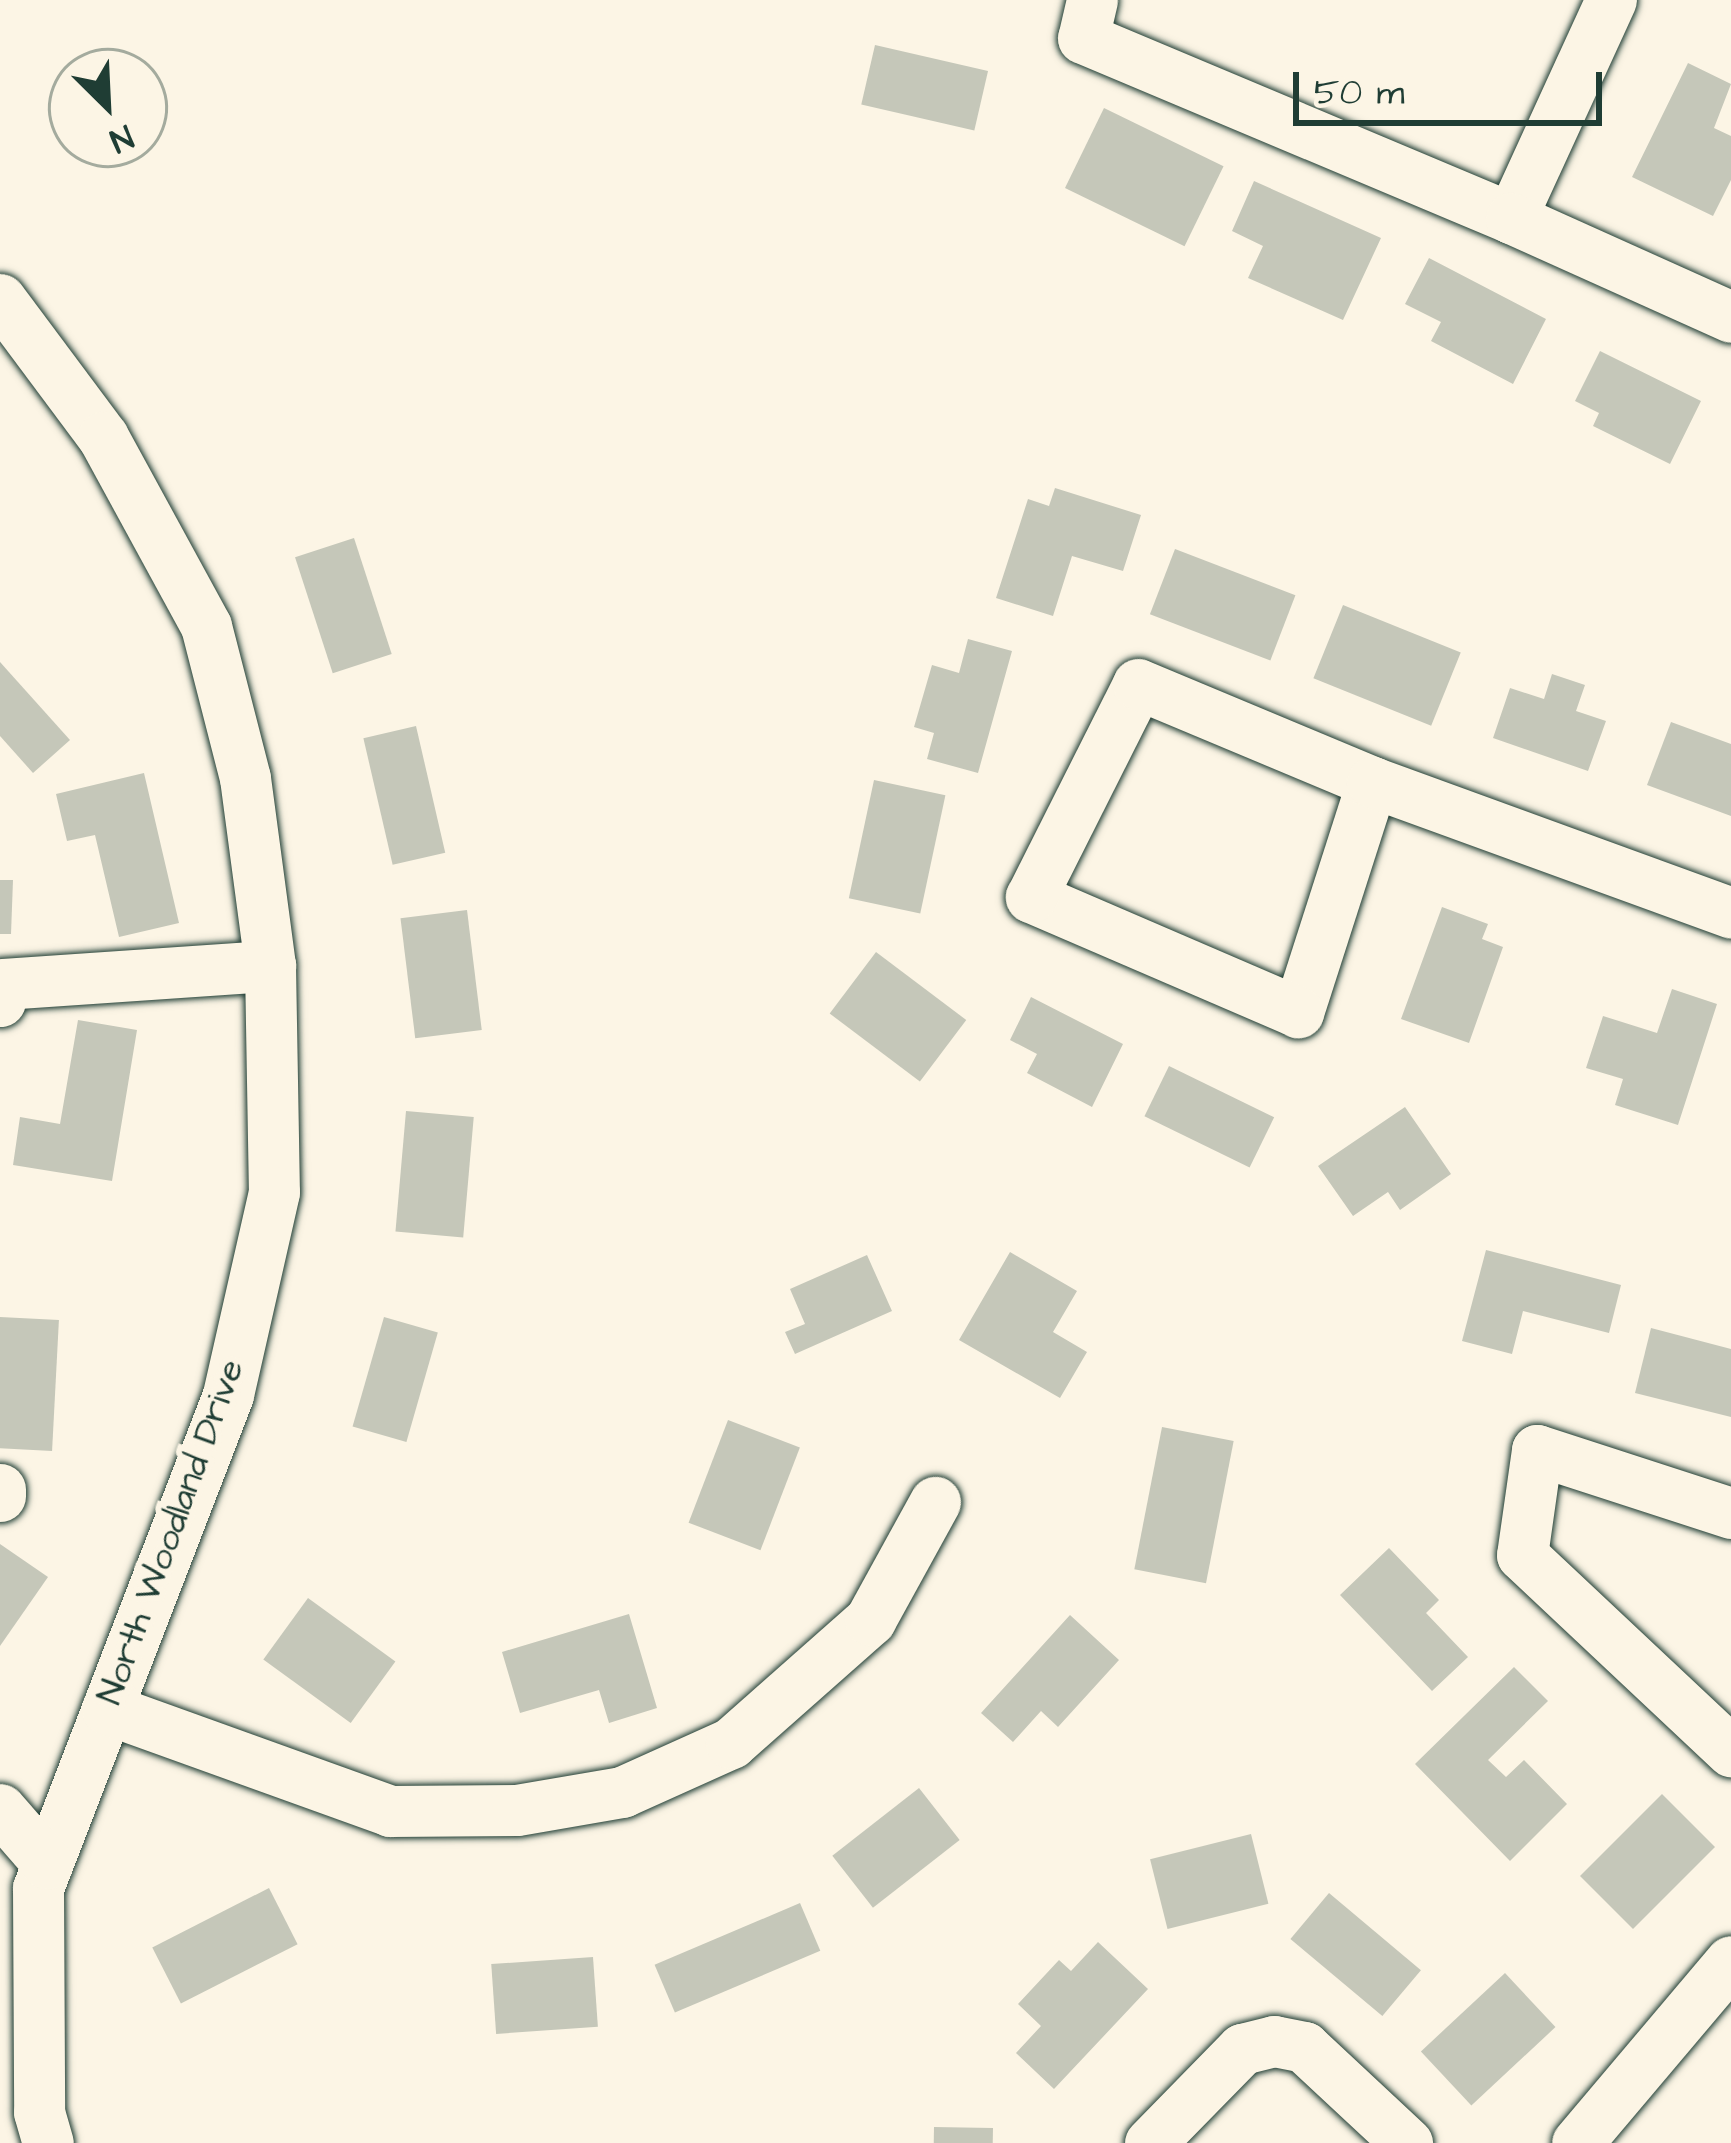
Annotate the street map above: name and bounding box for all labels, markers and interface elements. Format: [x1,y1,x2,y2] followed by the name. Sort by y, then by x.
[48,48,168,168] north arrow
[1299,48,1608,122] scale bar
[1314,67,1405,118] text: 50 m
[103,113,140,163] text: N
[88,1354,254,1710] street label: North Woodland Drive

